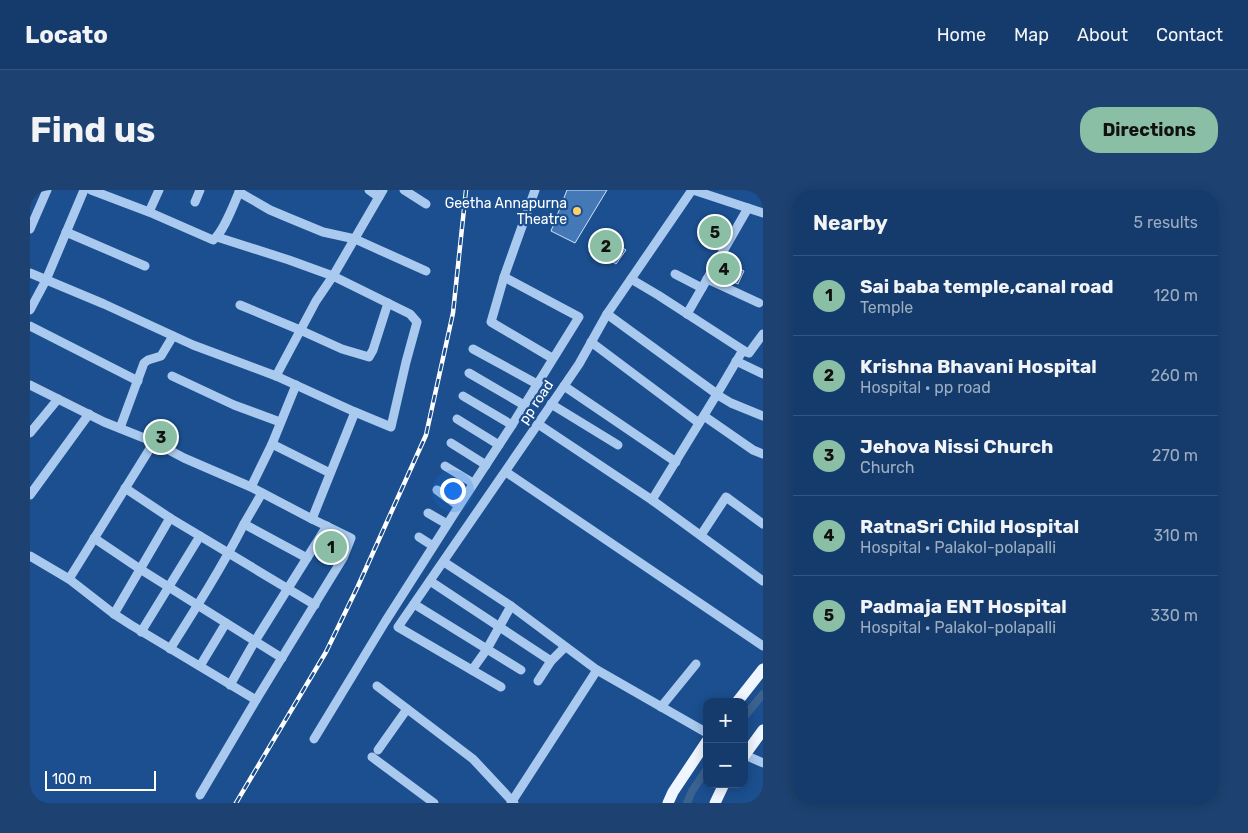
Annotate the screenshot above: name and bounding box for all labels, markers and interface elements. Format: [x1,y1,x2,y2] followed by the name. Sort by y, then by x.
[25,21,108,49] text: Locato
[937,24,986,46] text: Home
[1014,24,1049,46] text: Map
[1077,24,1128,46] text: About
[1156,24,1223,46] text: Contact
[1080,107,1218,153] button: Directions
[30,109,155,151] text: Find us
[445,195,567,228] place label: Geetha Annapurna Theatre
[571,205,583,217] marker: Geetha Annapurna Theatre
[813,210,888,235] text: Nearby
[699,213,731,251] pin: 5
[1134,213,1198,232] text: 5 results
[590,227,622,265] pin: 2
[708,250,740,288] pin: 4
[860,275,1114,298] text: Sai baba temple,canal road
[825,286,833,305] text: 1
[1153,286,1198,305] text: 120 m
[860,298,913,317] text: Temple
[860,355,1097,378] text: Krishna Bhavani Hospital
[824,366,834,385] text: 2
[1151,366,1198,385] text: 260 m
[516,377,557,428] street label: pp road
[860,378,991,397] text: Hospital · pp road
[145,418,177,456] pin: 3
[860,435,1053,458] text: Jehova Nissi Church
[824,446,834,465] text: 3
[1152,446,1198,465] text: 270 m
[860,458,915,477] text: Church
[440,478,466,504] your location
[860,515,1079,538] text: RatnaSri Child Hospital
[824,526,834,545] text: 4
[1154,526,1198,545] text: 310 m
[315,528,347,566] pin: 1
[860,538,1056,557] text: Hospital · Palakol-polapalli
[860,595,1067,618] text: Padmaja ENT Hospital
[824,606,834,625] text: 5
[1150,606,1198,625] text: 330 m
[860,618,1056,637] text: Hospital · Palakol-polapalli
[703,698,748,788] map controls
[703,698,748,743] button: +
[703,743,748,788] button: −
[45,768,156,791] scale bar
[52,771,92,788] text: 100 m

